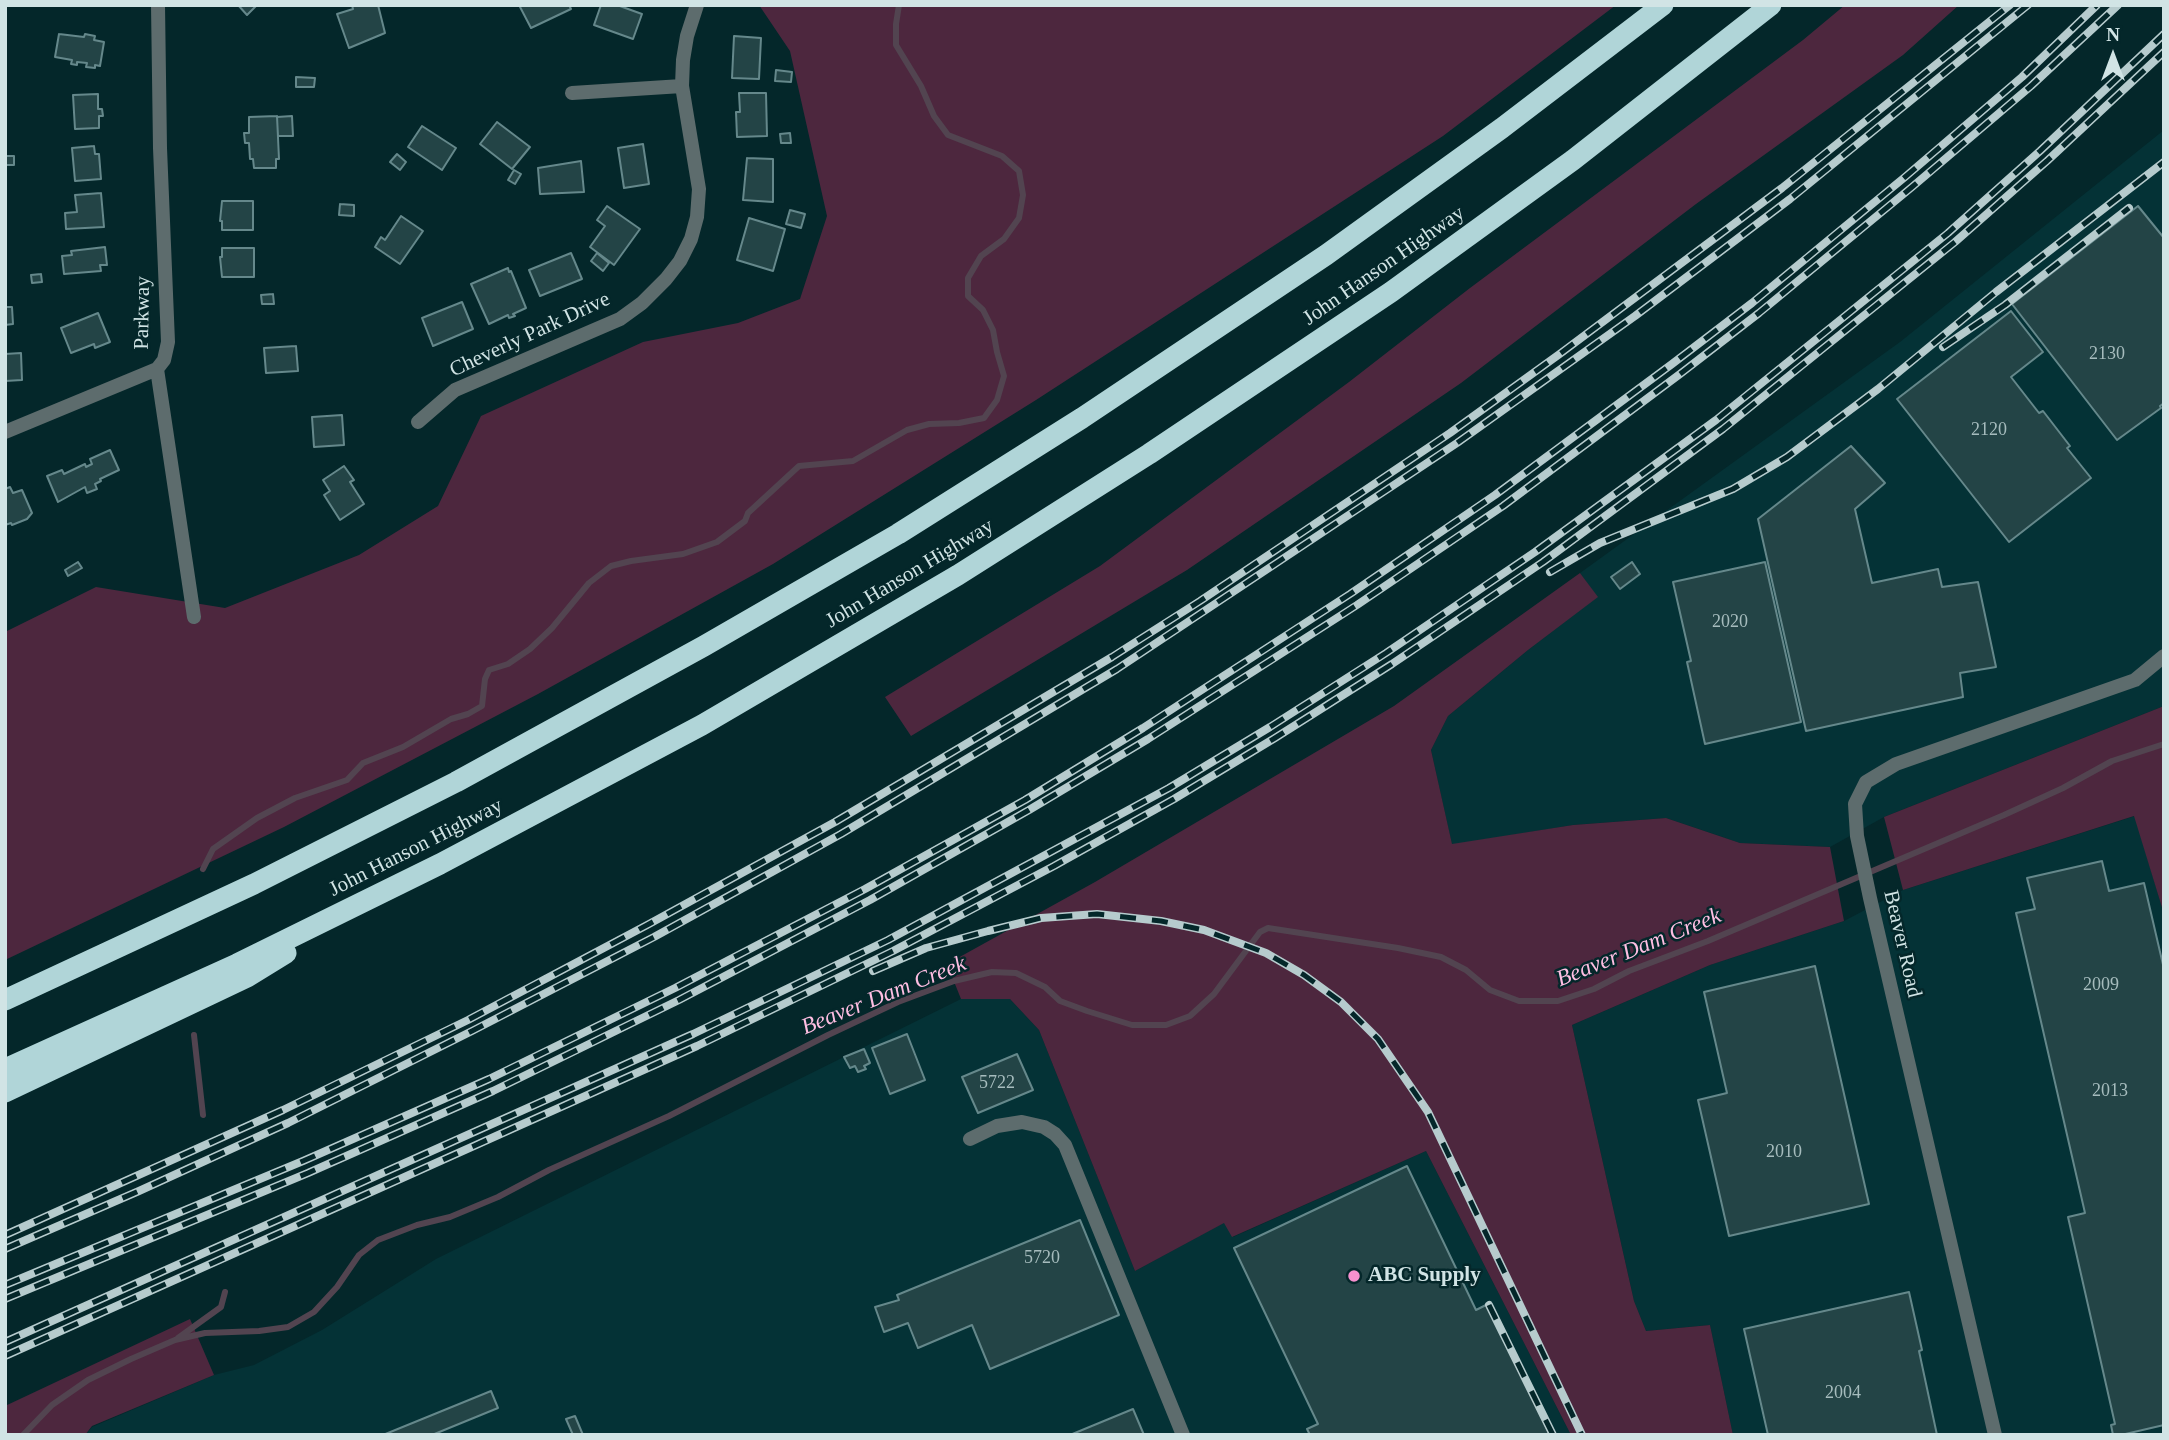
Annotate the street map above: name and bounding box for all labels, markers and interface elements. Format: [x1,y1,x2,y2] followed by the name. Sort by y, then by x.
[2078,21,2148,91] north arrow
[2106,24,2120,45] text: N
[1298,201,1470,331] street label: John Hanson Highway
[130,276,156,350] street label: Parkway
[446,287,614,383] street label: Cheverly Park Drive
[2089,343,2125,365] house number: 2130
[1971,419,2007,441] house number: 2120
[822,514,998,634] street label: John Hanson Highway
[1712,611,1748,633] house number: 2020
[325,793,507,903] street label: John Hanson Highway
[1877,888,1927,1000] street label: Beaver Road
[1553,902,1725,994] water label: Beaver Dam Creek
[798,950,970,1042] water label: Beaver Dam Creek
[2083,974,2119,996] house number: 2009
[979,1072,1015,1094] house number: 5722
[2092,1080,2128,1102] house number: 2013
[1766,1141,1802,1163] house number: 2010
[1024,1247,1060,1269] house number: 5720
[1368,1263,1481,1289] place label: ABC Supply
[1346,1268,1362,1284] marker: ABC Supply
[1825,1382,1861,1404] house number: 2004

